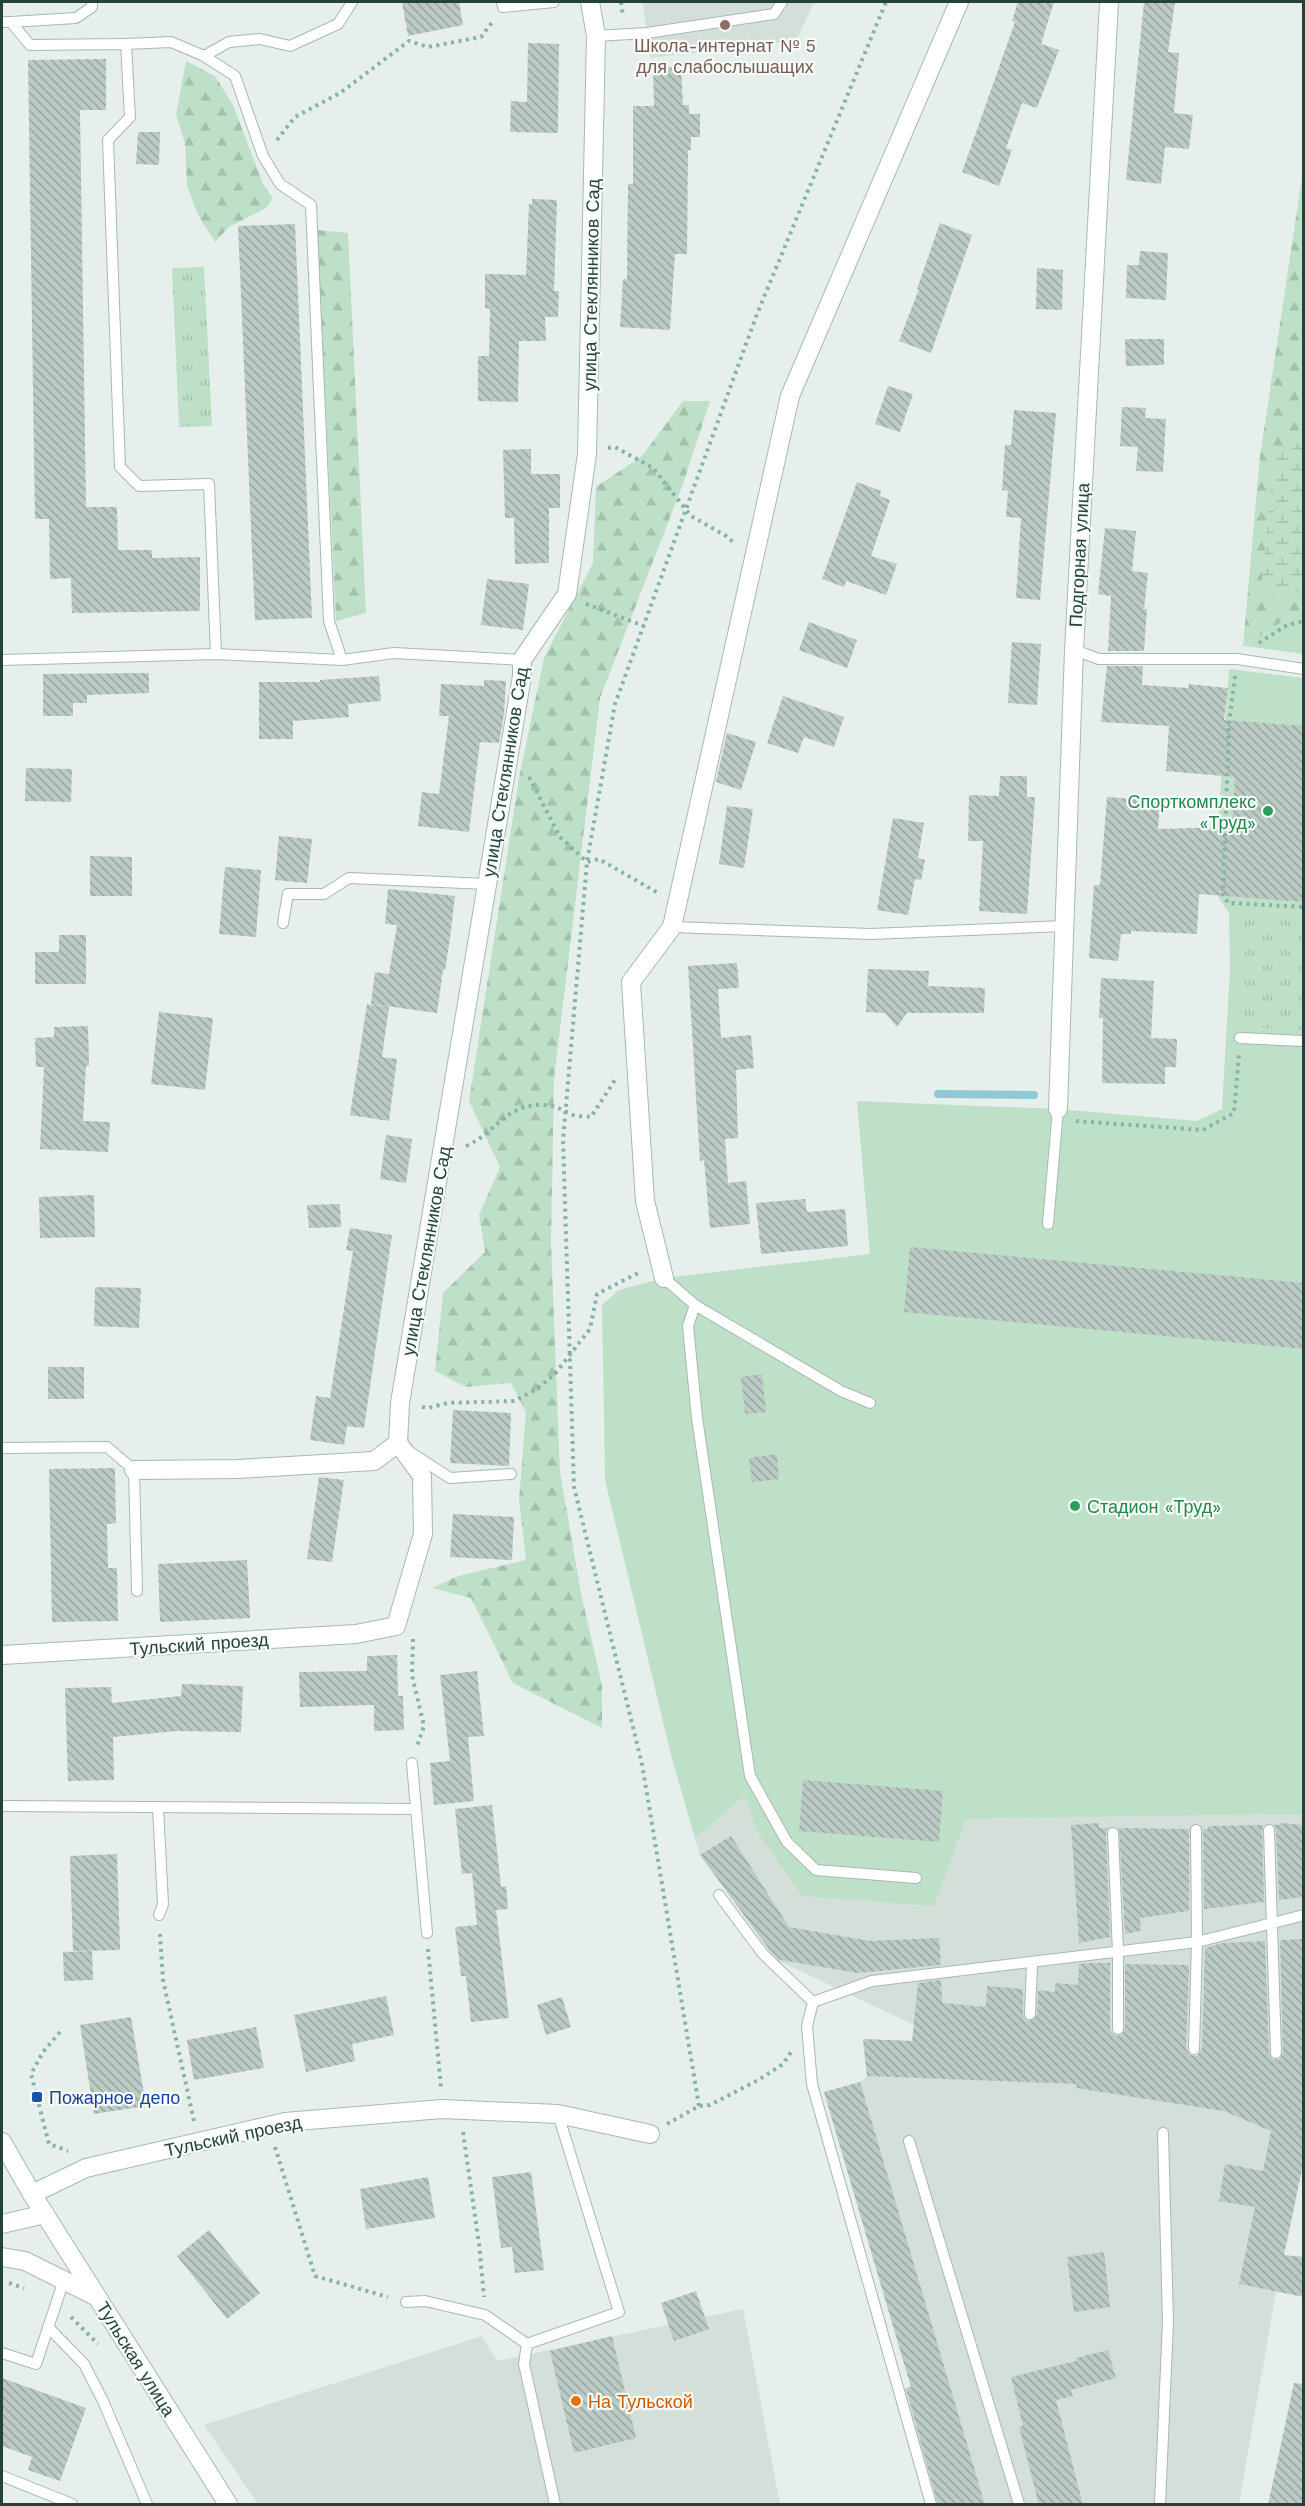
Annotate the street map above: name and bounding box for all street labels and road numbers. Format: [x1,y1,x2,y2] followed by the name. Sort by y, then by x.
[579,178,603,391] street label: улица Стеклянников Сад
[1065,481,1093,628] street label: Подгорная улица
[478,665,532,879] street label: улица Стеклянников Сад
[397,1144,455,1357] street label: улица Стеклянников Сад
[129,1629,270,1659] street label: Тульский проезд
[163,2111,304,2161] street label: Тульский проезд
[92,2298,180,2421] street label: Тульская улица

